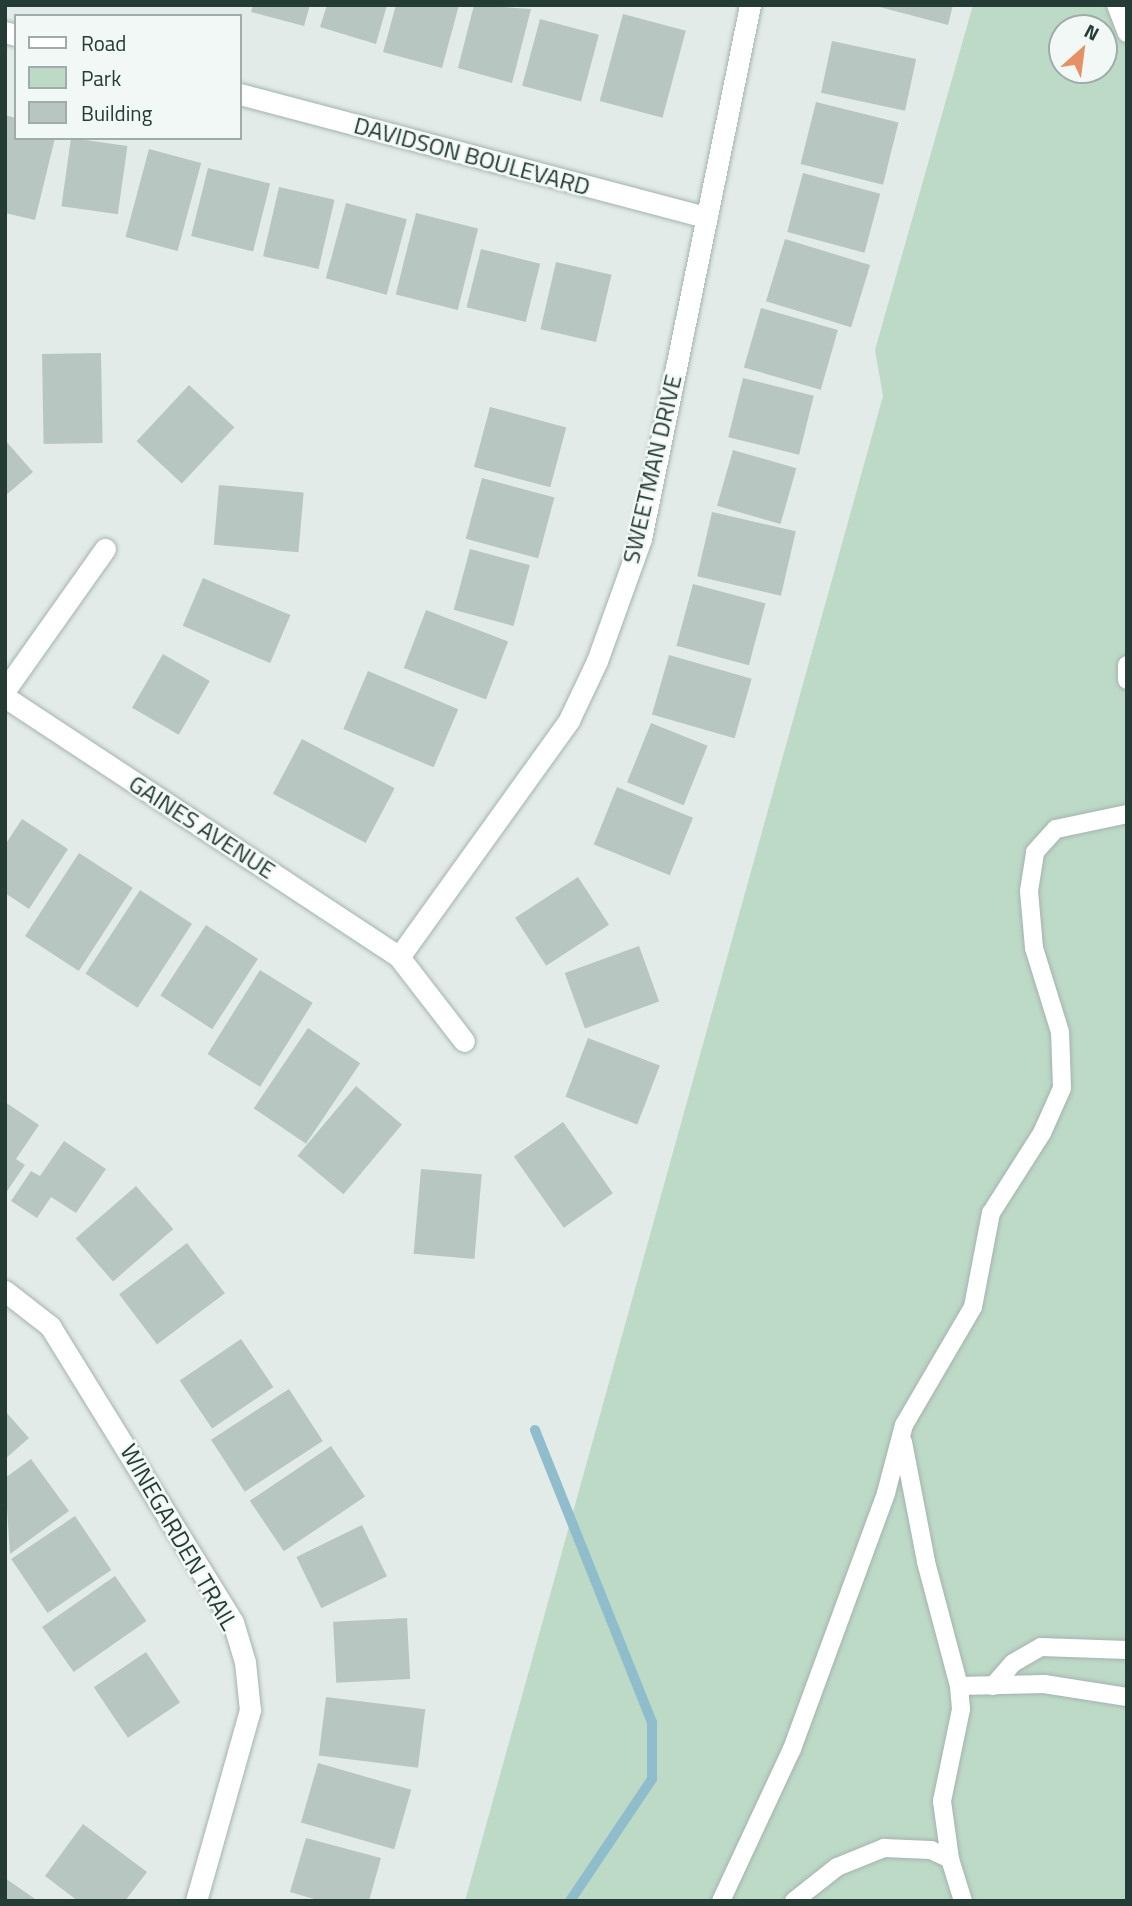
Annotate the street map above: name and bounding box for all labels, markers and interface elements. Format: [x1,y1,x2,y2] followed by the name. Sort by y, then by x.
[14,14,242,140] legend
[1048,14,1118,84] north arrow
[1080,16,1105,48] text: N
[81,27,126,59] text: Road
[81,62,121,94] text: Park
[81,97,152,129] text: Building
[351,111,593,201] street label: DAVIDSON BOULEVARD
[616,372,688,566] street label: SWEETMAN DRIVE
[123,769,281,885] street label: GAINES AVENUE
[114,1439,244,1635] street label: WINEGARDEN TRAIL

